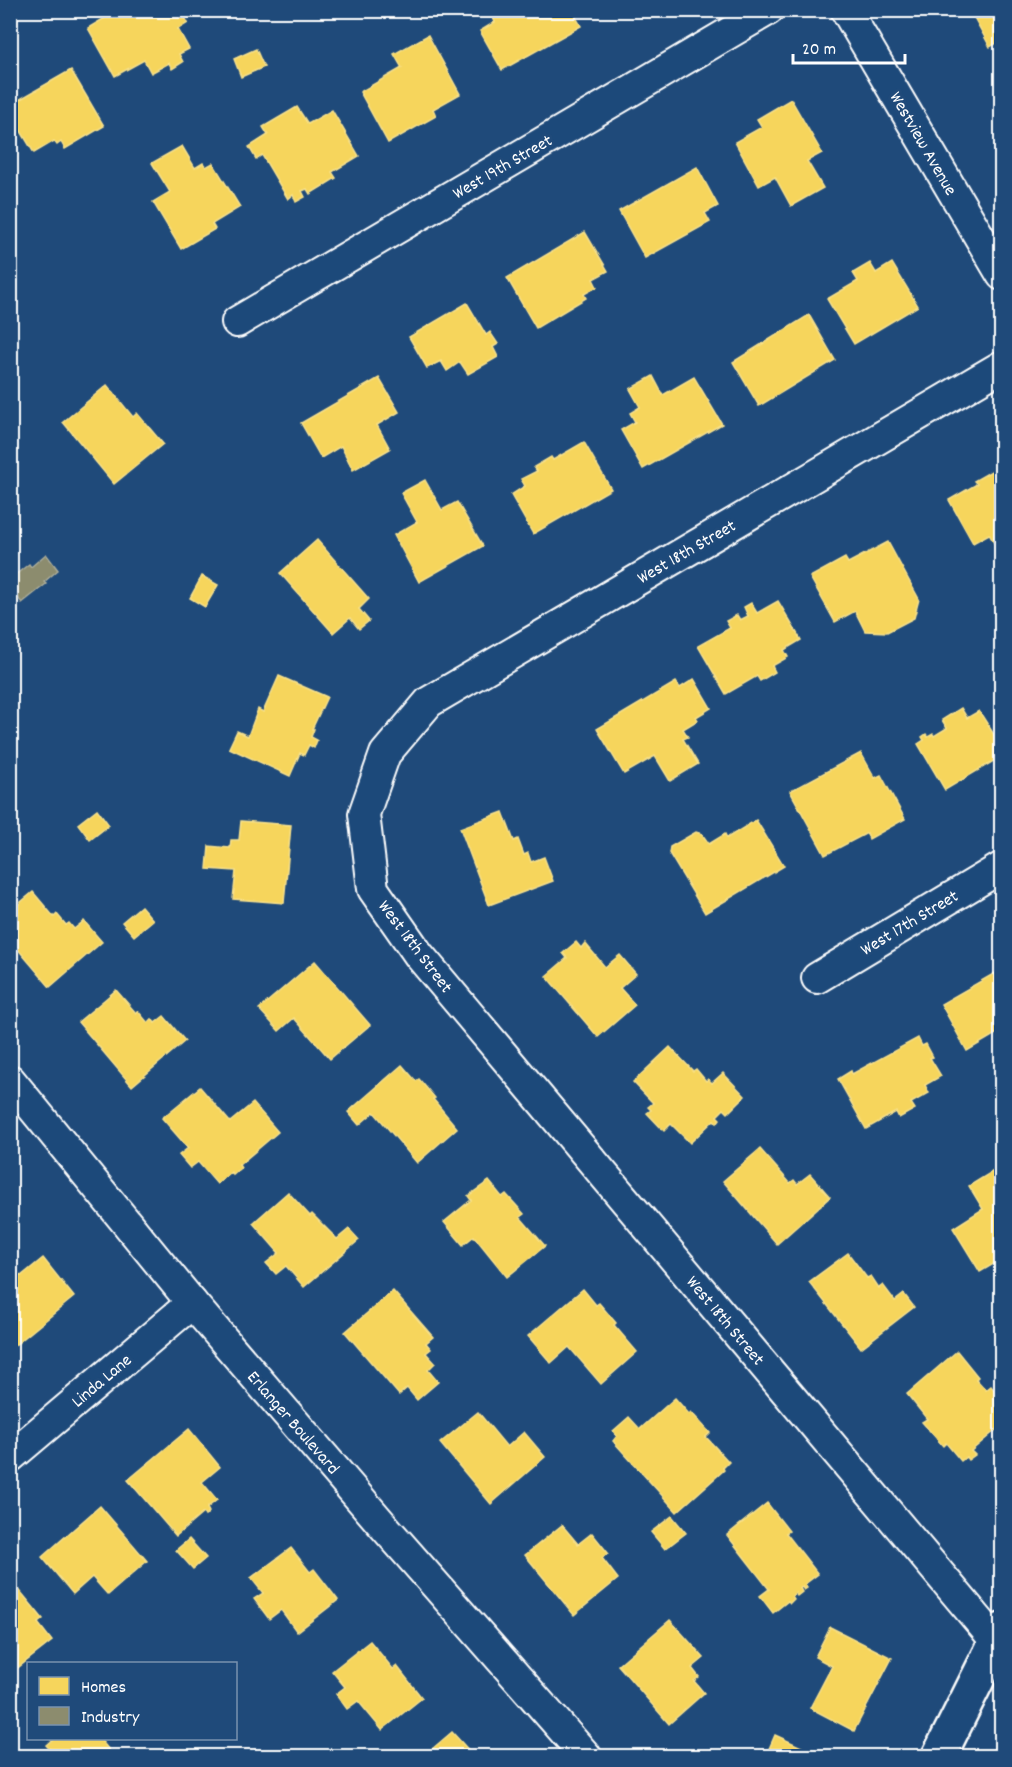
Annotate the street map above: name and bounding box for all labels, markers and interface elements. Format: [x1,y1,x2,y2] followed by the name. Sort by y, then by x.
[793,27,906,65] scale bar
[802,38,836,63] text: 20 m
[882,88,962,201] street label: Westview Avenue
[449,129,558,207] street label: West 19th Street
[633,515,742,592] street label: West 18th Street
[857,885,964,963] street label: West 17th Street
[371,896,457,999] street label: West 18th Street
[679,1271,769,1372] street label: West 18th Street
[67,1349,138,1415] street label: Linda Lane
[240,1366,344,1481] street label: Erlanger Boulevard
[27,1662,237,1740] legend
[81,1676,126,1701] text: Homes
[81,1706,140,1731] text: Industry

